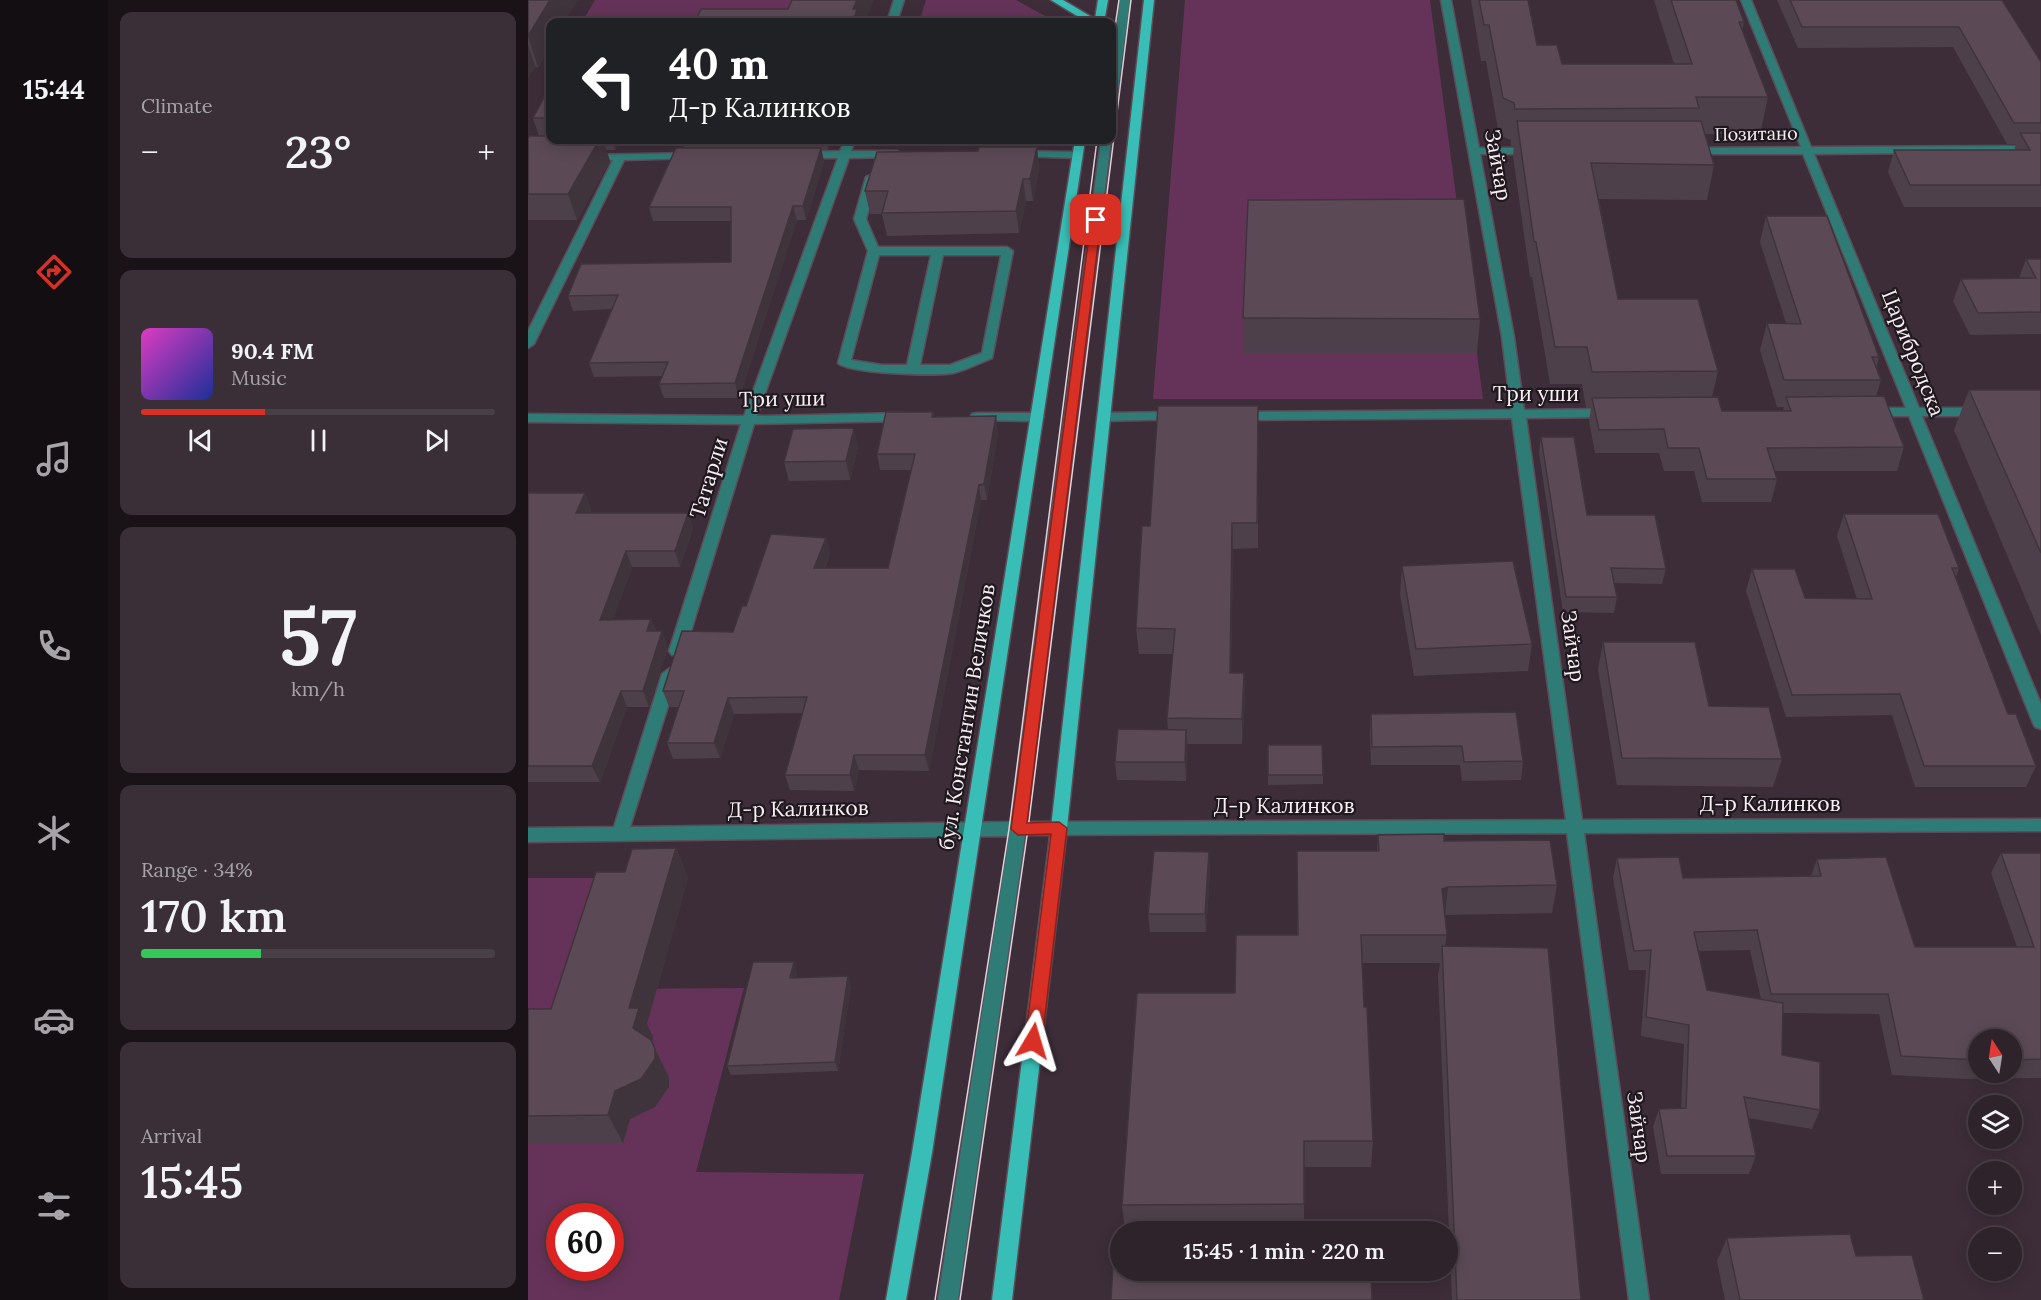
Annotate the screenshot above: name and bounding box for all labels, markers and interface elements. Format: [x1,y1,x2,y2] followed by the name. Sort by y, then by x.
[669,37,768,91] text: 40 m
[570,42,648,120] icon: left
[23,72,85,106] text: 15:44
[669,90,850,124] text: Д-р Калинков
[141,93,213,118] text: Climate
[1714,121,1798,146] street label: Позитано
[285,123,351,180] text: 23°
[1479,127,1518,203] street label: Зайчар
[141,131,159,173] text: −
[477,131,495,173] text: +
[1070,194,1121,245] pin
[1079,203,1112,236] icon: arrive
[33,251,75,293] icon: directions
[1876,286,1951,420] street label: Царибродска
[231,337,314,365] text: 90.4 FM
[231,365,287,390] text: Music
[1493,380,1579,407] street label: Три уши
[739,384,825,413] street label: Три уши
[184,424,217,457] icon: previous
[302,424,335,457] icon: pause
[420,424,453,457] icon: next
[683,434,734,522] street label: Татарли
[33,438,75,480] icon: music
[932,582,1001,852] street label: бул. Константин Величков
[279,587,357,686] text: 57
[1555,608,1592,683] street label: Зайчар
[33,625,75,667] icon: phone
[291,676,345,701] text: km/h
[1699,790,1841,817] street label: Д-р Калинков
[1213,792,1355,819] street label: Д-р Калинков
[727,794,869,823] street label: Д-р Калинков
[33,812,75,854] icon: climate
[141,857,253,882] text: Range · 34%
[141,887,287,944] text: 170 km
[33,999,75,1041] icon: car
[1001,1009,1065,1073] position arrow
[1968,1029,2022,1083] north arrow
[1968,1029,2022,1281] map controls
[1621,1089,1658,1164] street label: Зайчар
[1968,1095,2022,1149] button: layers
[141,1123,202,1148] text: Arrival
[141,1153,243,1210] text: 15:45
[1968,1161,2022,1215] button: +
[33,1185,75,1227] icon: filters
[546,1203,624,1281] speed limit sign: 60
[1968,1227,2022,1281] button: −
[1183,1237,1385,1265] text: 15:45 · 1 min · 220 m

